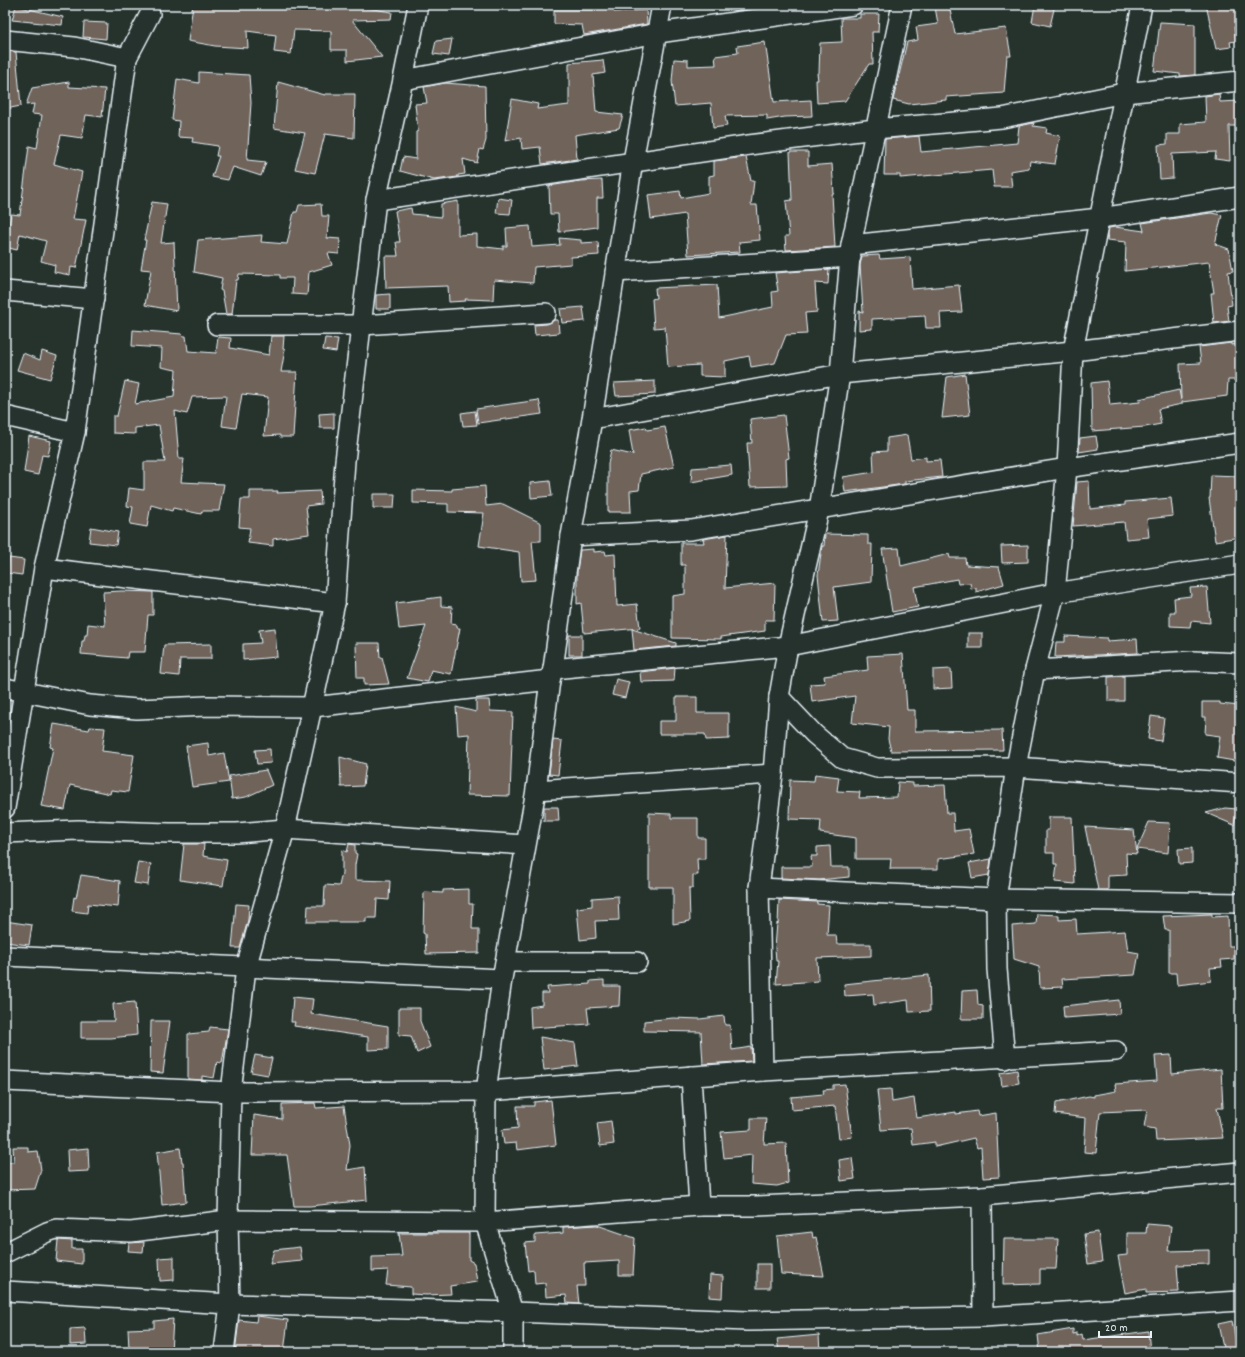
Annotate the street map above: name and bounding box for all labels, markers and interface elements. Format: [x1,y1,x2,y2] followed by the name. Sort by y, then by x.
[1099,1313,1151,1339] scale bar
[1105,1320,1128,1337] text: 20 m

